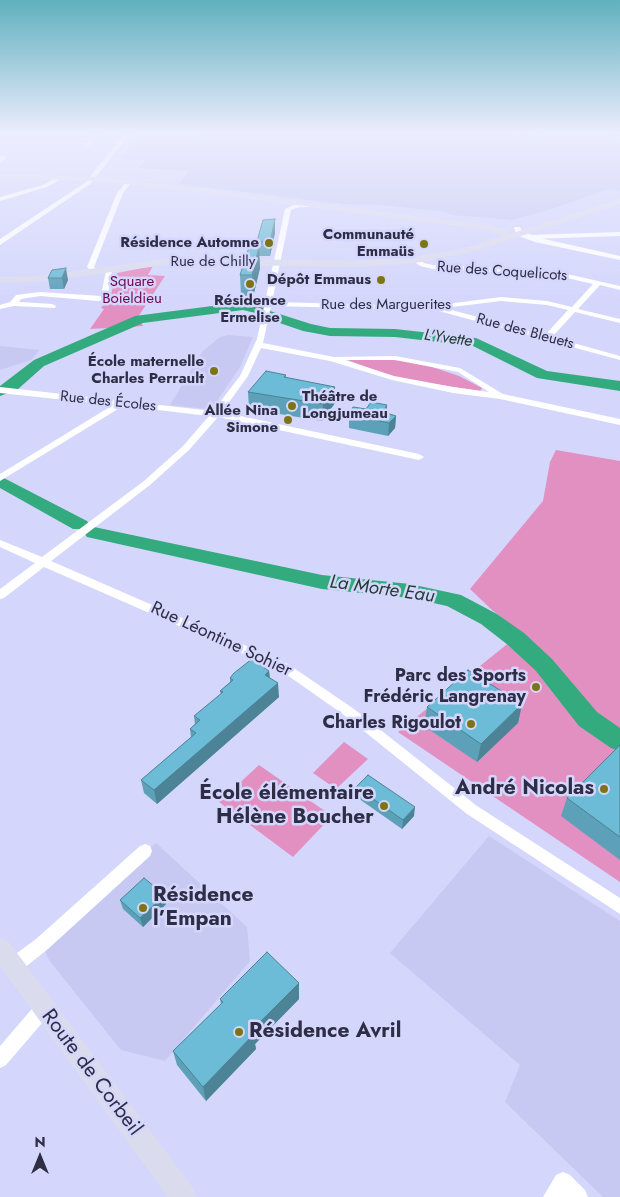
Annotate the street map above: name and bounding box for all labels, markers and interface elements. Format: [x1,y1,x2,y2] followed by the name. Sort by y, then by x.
[323,226,414,261] place label: Communauté Emmaüs
[120,234,259,252] place label: Résidence Automne
[263,237,275,249] marker: Résidence Automne
[418,238,430,250] marker: Communauté Emmaüs
[171,253,255,271] street label: Rue de Chilly
[436,258,568,286] street label: Rue des Coquelicots
[267,271,371,289] place label: Dépôt Emmaus
[102,273,162,308] park label: Square Boieldieu
[375,274,387,286] marker: Dépôt Emmaus
[244,278,256,290] marker: Résidence Ermelise
[214,292,286,327] place label: Résidence Ermelise
[321,296,451,314] street label: Rue des Marguerites
[474,310,576,354] street label: Rue des Bleuets
[423,326,473,352] water label: L'Yvette
[88,353,204,388] place label: École maternelle Charles Perrault
[208,365,220,377] marker: École maternelle Charles Perrault
[59,388,157,416] street label: Rue des Écoles
[302,388,388,423] place label: Théâtre de Longjumeau
[286,400,298,412] marker: Théâtre de Longjumeau
[204,402,278,437] place label: Allée Nina Simone
[282,414,294,426] marker: Allée Nina Simone
[328,571,436,609] water label: La Morte Eau
[147,598,295,682] street label: Rue Léontine Sohier
[364,666,526,709] place label: Parc des Sports Frédéric Langrenay
[530,681,542,693] marker: Parc des Sports Frédéric Langrenay
[322,713,461,735] place label: Charles Rigoulot
[465,718,477,730] marker: Charles Rigoulot
[455,776,594,802] place label: André Nicolas
[199,781,374,831] place label: École élémentaire Hélène Boucher
[598,783,610,795] marker: André Nicolas
[378,800,390,812] marker: École élémentaire Hélène Boucher
[153,883,253,933] place label: Résidence l’Empan
[137,902,149,914] marker: Résidence l’Empan
[35,1005,147,1141] street label: Route de Corbeil
[249,1019,401,1045] place label: Résidence Avril
[233,1026,245,1038] marker: Résidence Avril
[15,1132,65,1182] north arrow
[34,1132,46,1152] text: N

